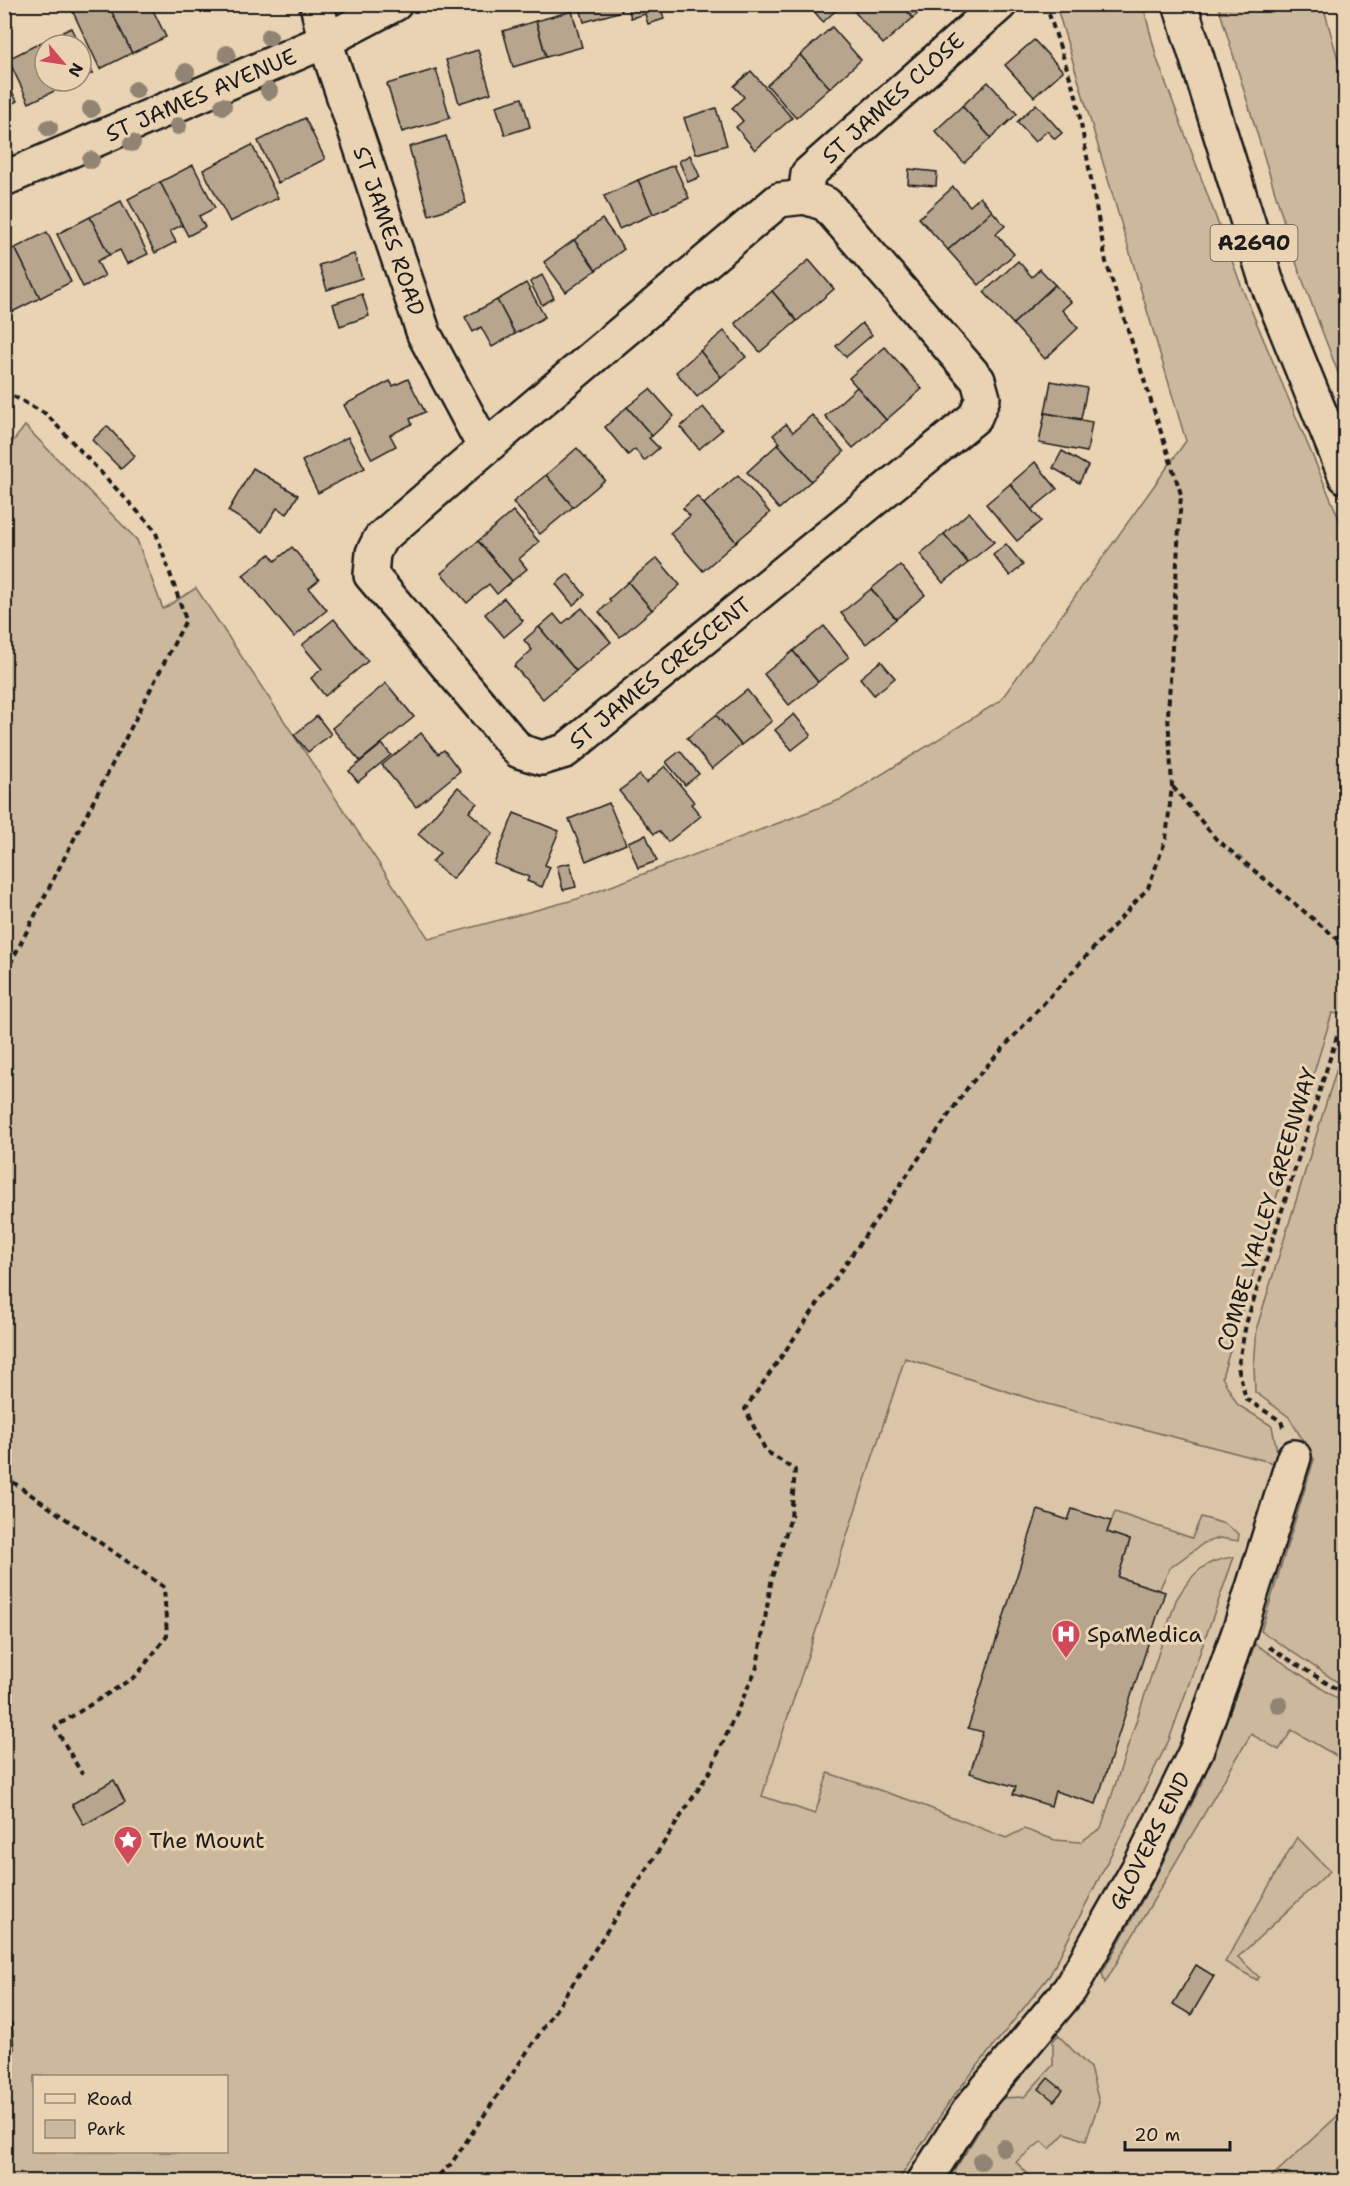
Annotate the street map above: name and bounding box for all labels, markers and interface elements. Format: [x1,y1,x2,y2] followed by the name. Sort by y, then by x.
[815,26,971,170] street label: ST JAMES CLOSE
[33,33,93,93] north arrow
[101,42,301,148] street label: ST JAMES AVENUE
[63,59,88,81] text: N
[346,142,432,320] street label: ST JAMES ROAD
[1210,225,1298,261] road number: A2690
[563,590,758,756] street label: ST JAMES CRESCENT
[1210,1064,1324,1354] street label: COMBE VALLEY GREENWAY
[1050,1618,1082,1660] hospital icon: SpaMedica
[1087,1620,1202,1649] place label: SpaMedica
[1103,1767,1197,1915] street label: GLOVERS END
[112,1824,144,1866] place icon: The Mount
[149,1826,265,1855] place label: The Mount
[33,2075,228,2153] legend
[87,2087,132,2111] text: Road
[1125,2114,1230,2152] scale bar
[87,2117,126,2141] text: Park
[1134,2123,1180,2147] text: 20 m

